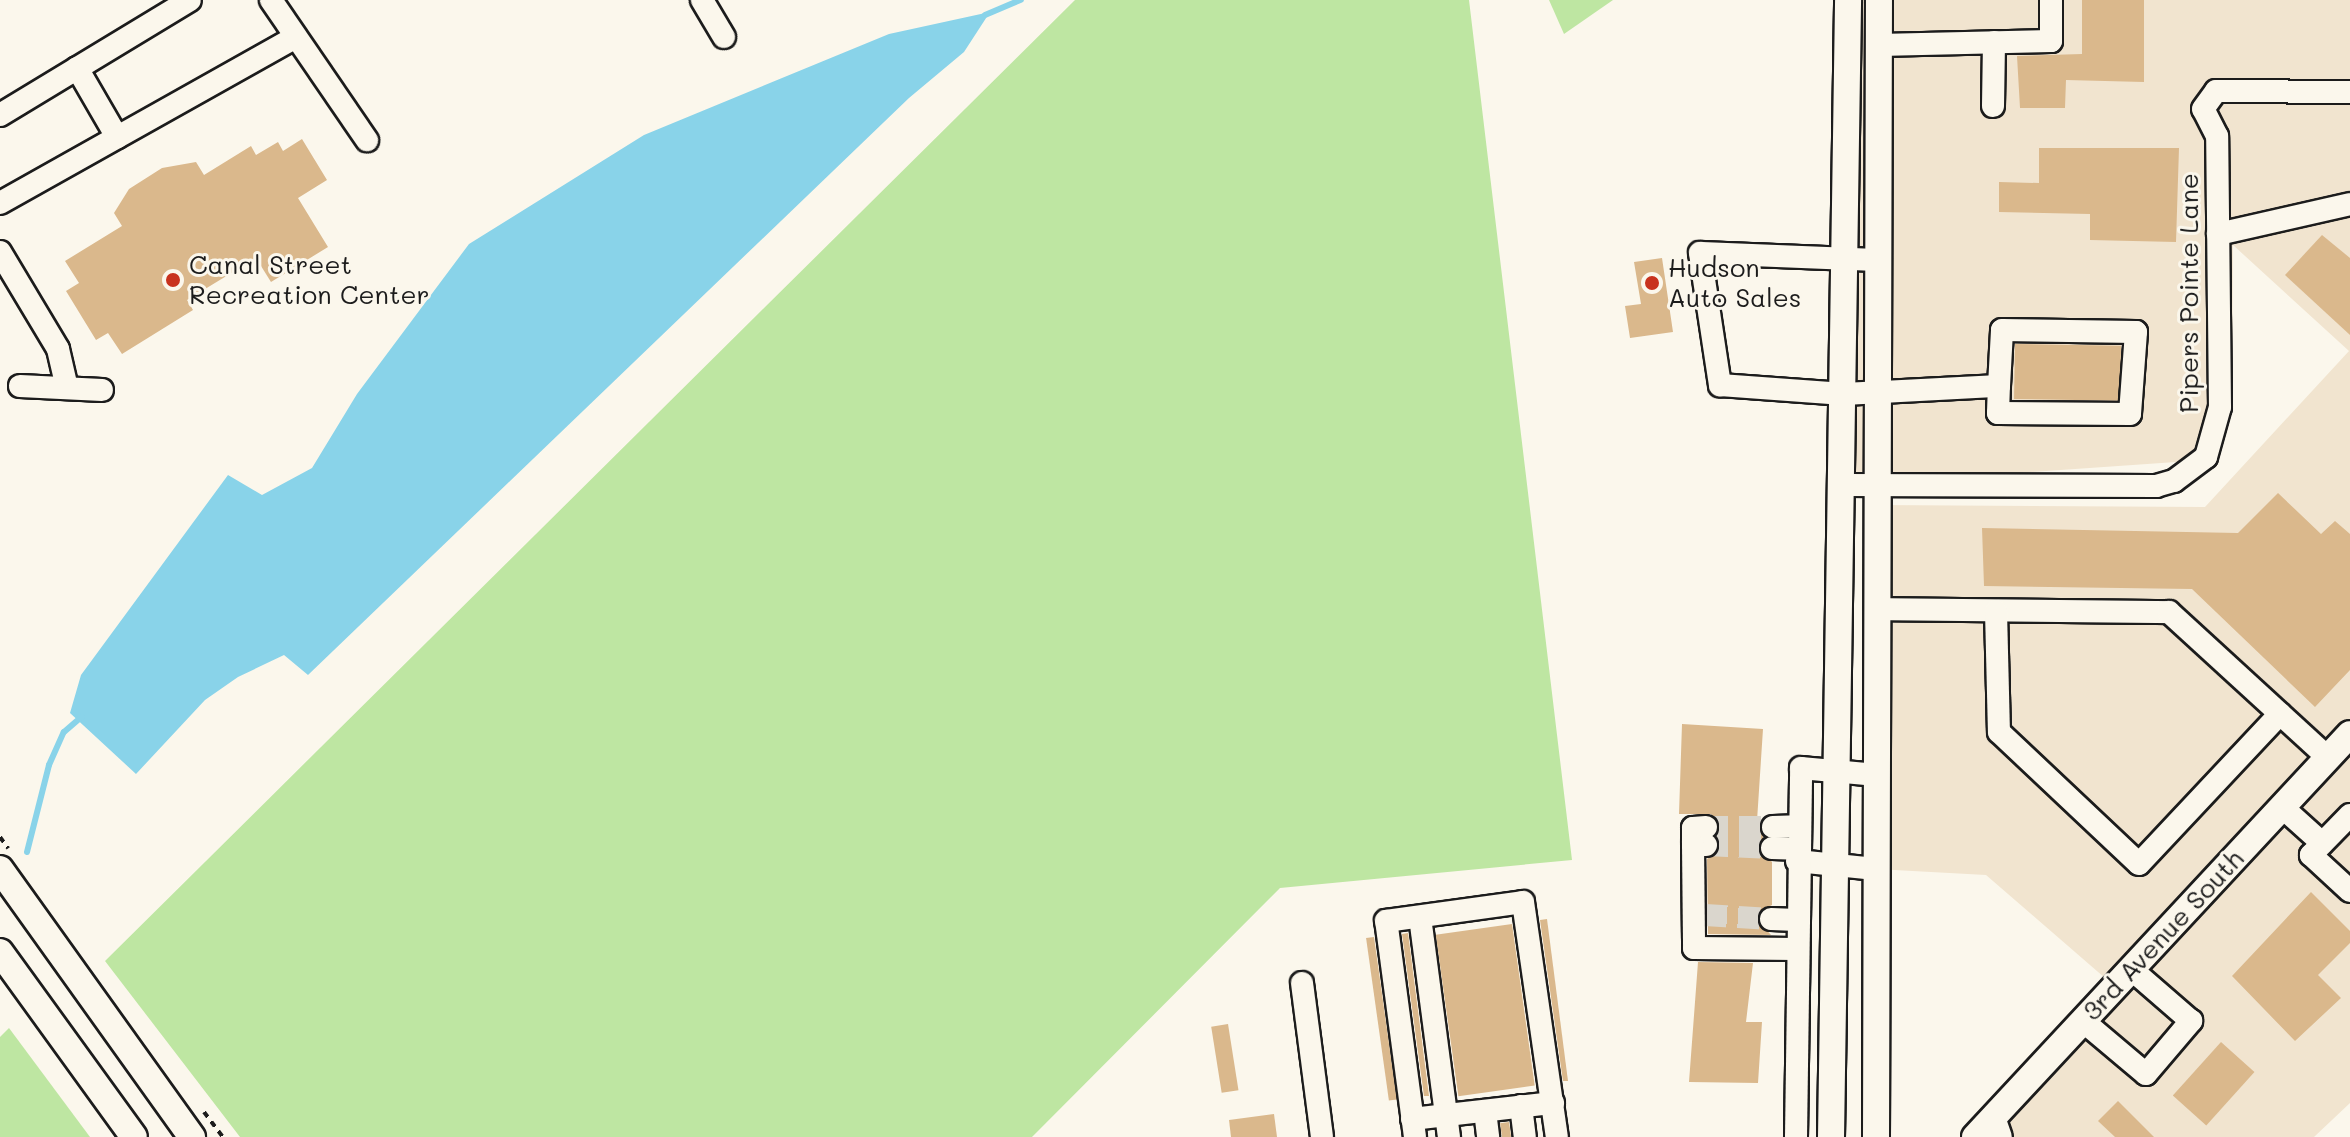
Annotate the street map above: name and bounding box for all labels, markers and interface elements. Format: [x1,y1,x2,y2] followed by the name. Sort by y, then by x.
[2173,173,2205,413] street label: Pipers Pointe Lane
[189,249,430,310] place label: Canal Street Recreation Center
[1668,252,1801,314] place label: Hudson Auto Sales
[164,271,182,289] marker: Canal Street Recreation Center
[1643,274,1661,292] marker: Hudson Auto Sales
[2076,843,2250,1027] street label: 3rd Avenue South

